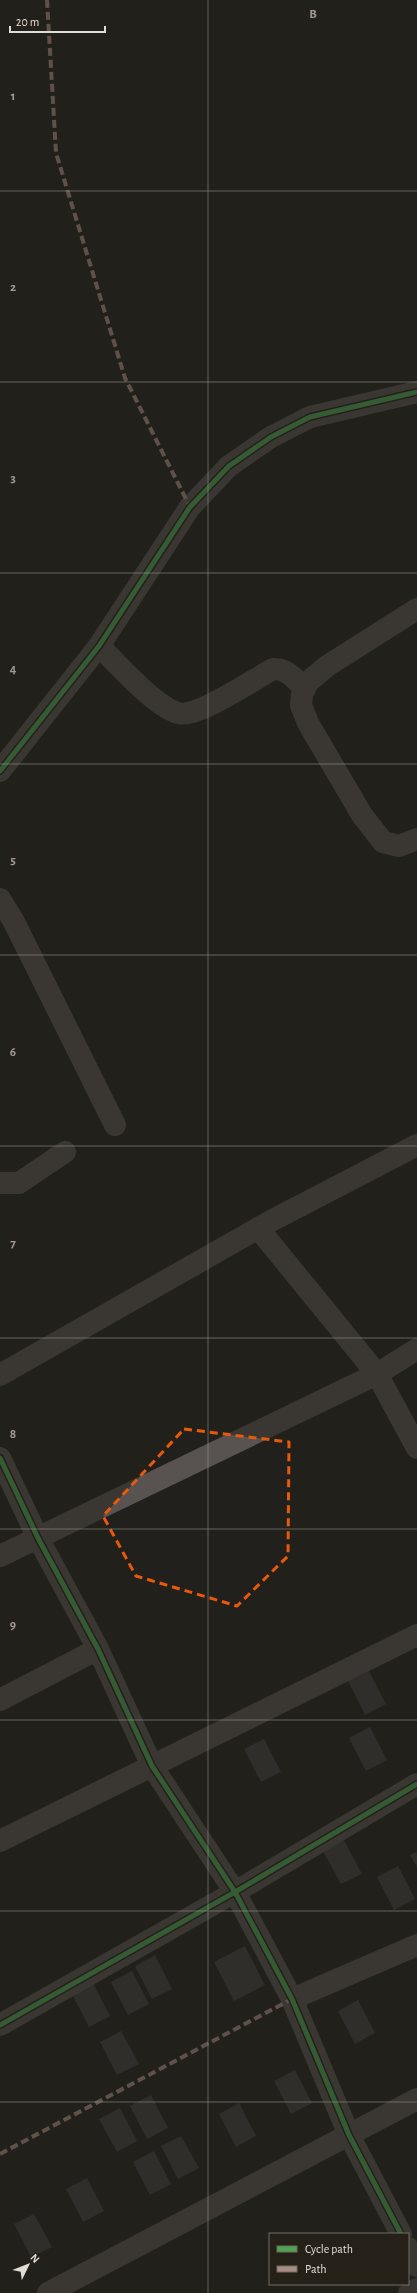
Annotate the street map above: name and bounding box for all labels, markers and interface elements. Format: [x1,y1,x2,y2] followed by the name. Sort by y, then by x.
[10,8,105,34] scale bar
[309,8,317,21] text: B
[16,16,39,28] text: 20 m
[11,90,15,103] text: 1
[10,281,16,294] text: 2
[10,472,16,485] text: 3
[10,663,17,676] text: 4
[10,854,16,867] text: 5
[10,1046,16,1059] text: 6
[10,1237,16,1250] text: 7
[10,1428,16,1441] text: 8
[10,1619,16,1632] text: 9
[269,2233,409,2285] legend
[305,2243,353,2256] text: Cycle path
[8,2245,48,2285] north arrow
[28,2252,42,2265] text: N
[305,2263,327,2275] text: Path

